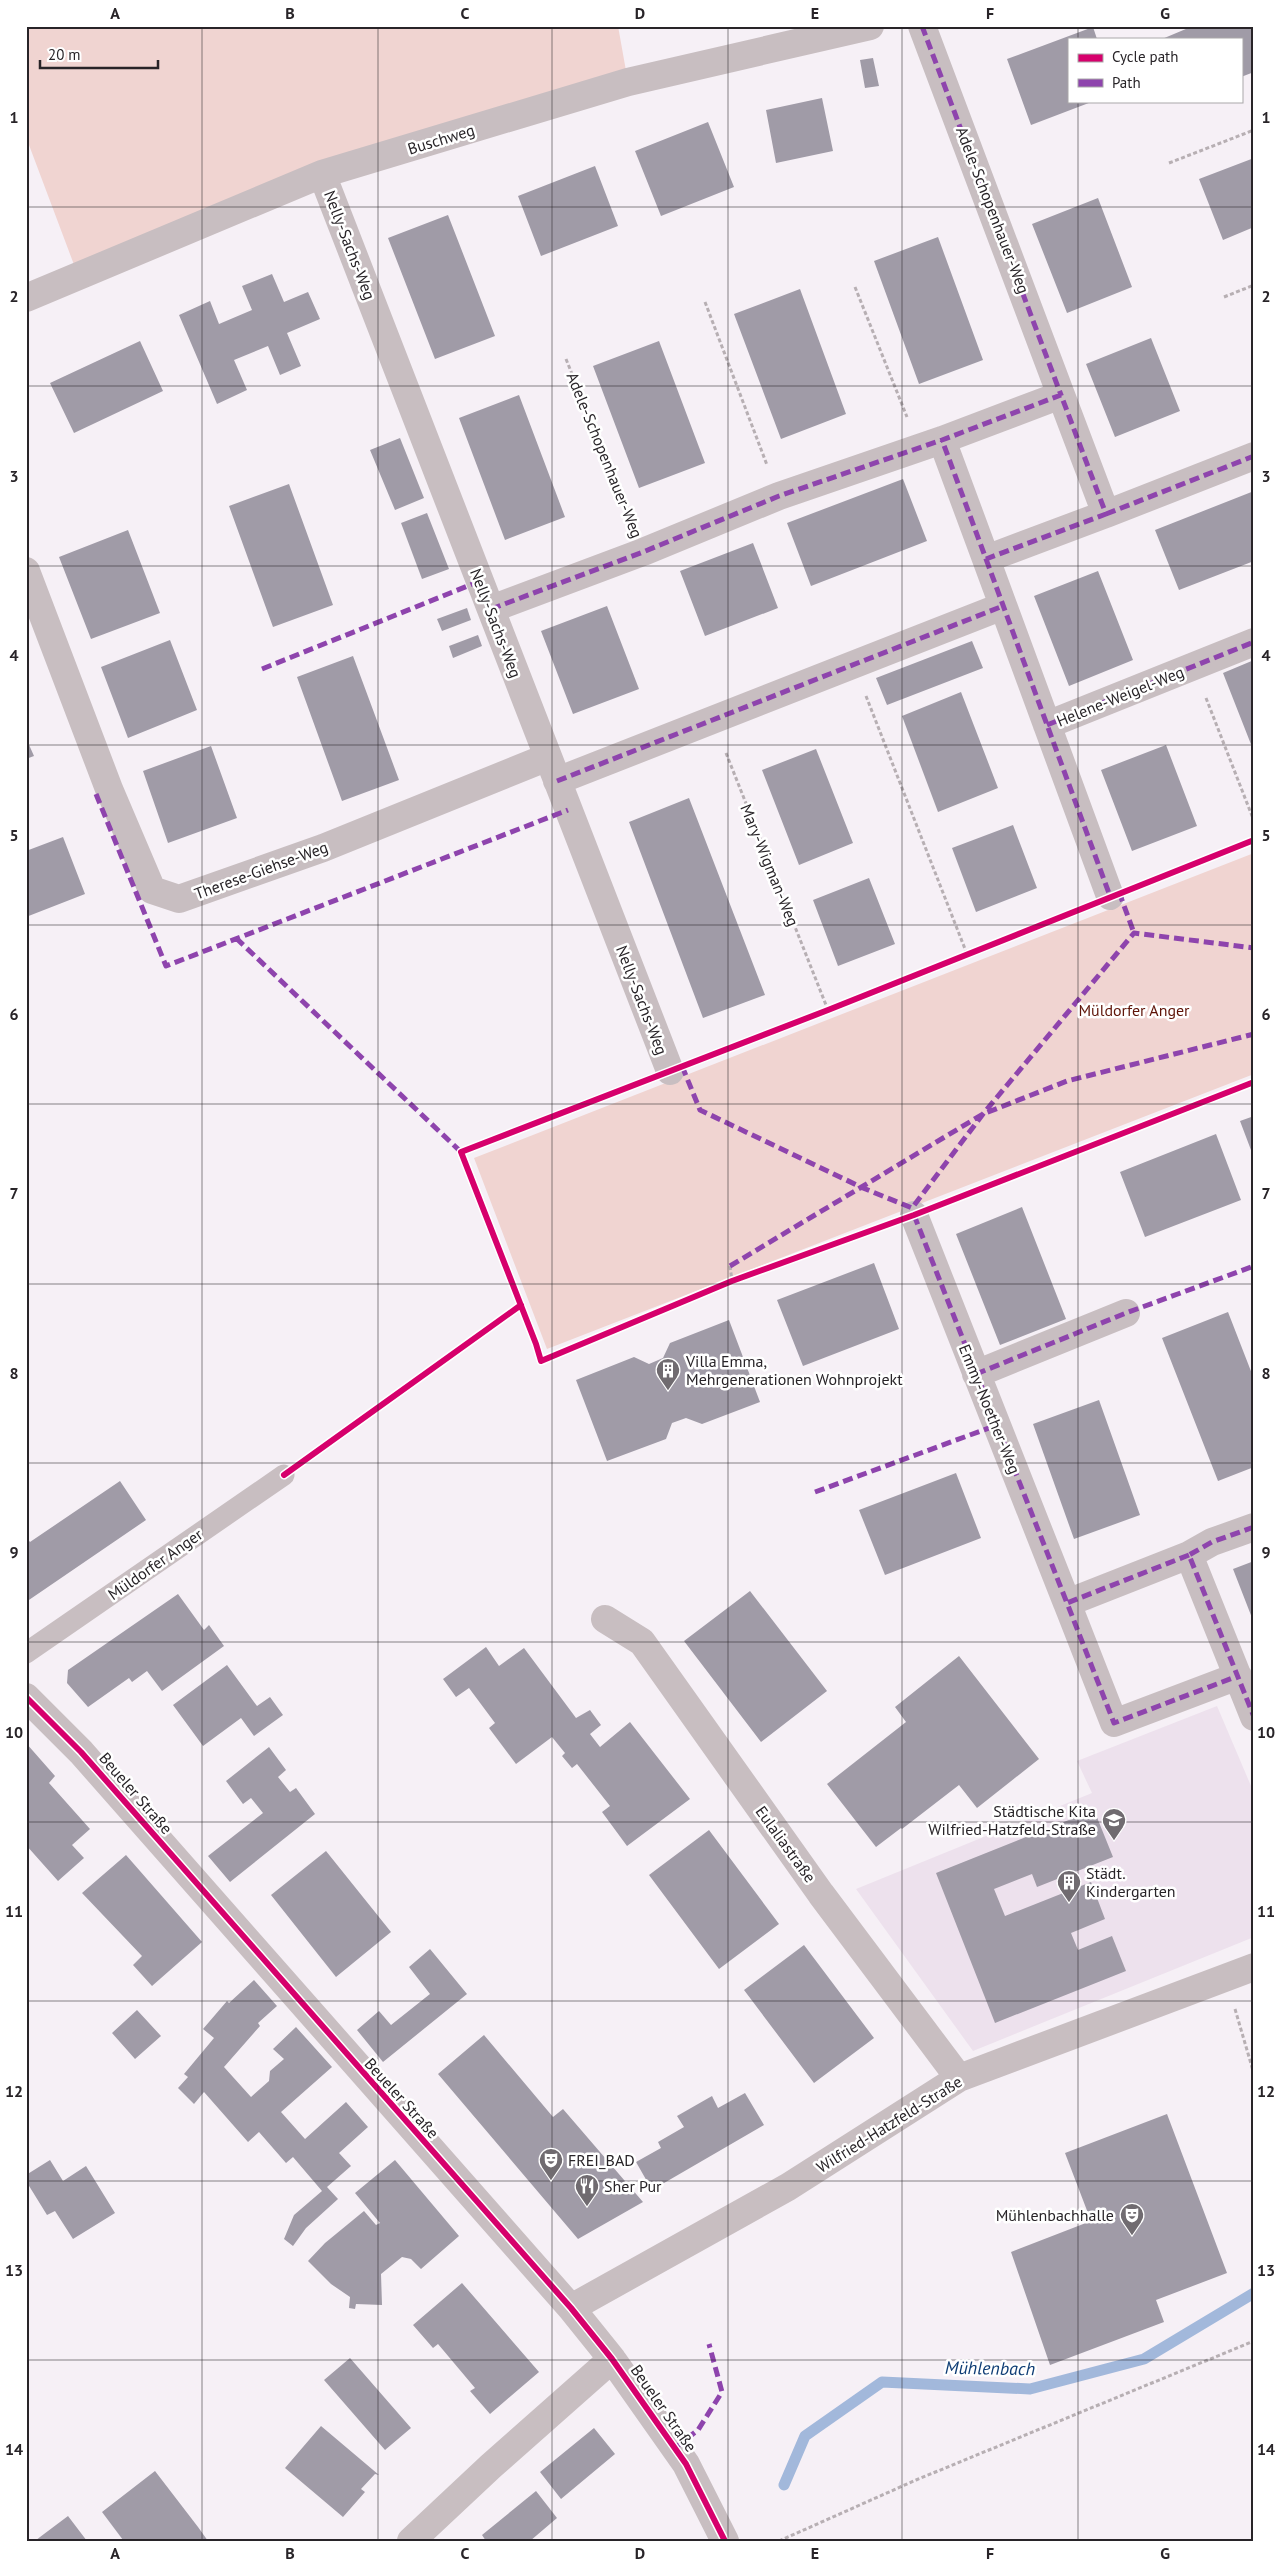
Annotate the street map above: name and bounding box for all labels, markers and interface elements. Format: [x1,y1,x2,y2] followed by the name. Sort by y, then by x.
[110,3,120,23] text: A
[285,3,295,23] text: B
[461,3,470,23] text: C
[635,3,645,23] text: D
[811,3,819,23] text: E
[986,3,994,23] text: F
[1160,3,1170,23] text: G
[40,38,158,70] scale bar
[1068,38,1242,102] legend
[48,45,81,64] text: 20 m
[1112,47,1178,66] text: Cycle path
[1112,73,1141,92] text: Path
[9,107,19,127] text: 1
[1261,107,1271,127] text: 1
[405,119,477,159] street label: Buschweg
[952,124,1034,296] street label: Adele-Schopenhauer-Weg
[320,188,380,302] street label: Nelly-Sachs-Weg
[9,286,19,306] text: 2
[1261,286,1271,306] text: 2
[563,369,647,541] street label: Adele-Schopenhauer-Weg
[9,466,19,486] text: 3
[1261,466,1271,486] text: 3
[466,566,526,680] street label: Nelly-Sachs-Weg
[9,645,19,665] text: 4
[1261,645,1271,665] text: 4
[1053,661,1187,731] street label: Helene-Weigel-Weg
[736,801,804,929] street label: Mary-Wigman-Weg
[9,825,19,845] text: 5
[1261,825,1271,845] text: 5
[191,837,331,903] street label: Therese-Giehse-Weg
[612,943,672,1057] street label: Nelly-Sachs-Weg
[1078,1000,1190,1020] park label: Müldorfer Anger
[9,1004,19,1024] text: 6
[1261,1004,1271,1024] text: 6
[9,1183,19,1203] text: 7
[1261,1183,1271,1203] text: 7
[955,1341,1025,1477] street label: Emmy-Noether-Weg
[685,1351,903,1389] place label: Villa Emma, Mehrgenerationen Wohnprojekt
[655,1357,681,1391] building icon: Villa Emma, Mehrgenerationen Wohnprojekt
[9,1363,19,1383] text: 8
[1261,1363,1271,1383] text: 8
[104,1524,207,1604] street label: Müldorfer Anger
[9,1542,19,1562] text: 9
[1261,1542,1271,1562] text: 9
[5,1722,23,1742] text: 10
[1257,1722,1275,1742] text: 10
[95,1748,177,1838] street label: Beueler Straße
[928,1801,1096,1839] place label: Städtische Kita Wilfried-Hatzfeld-Straße
[752,1802,820,1886] street label: Eulaliastraße
[1101,1807,1127,1841] school or university icon: Städtische Kita Wilfried-Hatzfeld-Straße
[1086,1863,1176,1901] place label: Städt. Kindergarten
[1056,1869,1082,1903] building icon: Städt. Kindergarten
[5,1901,23,1921] text: 11
[1257,1901,1275,1921] text: 11
[361,2054,443,2142] street label: Beueler Straße
[813,2071,965,2177] street label: Wilfried-Hatzfeld-Straße
[5,2081,23,2101] text: 12
[1257,2081,1275,2101] text: 12
[538,2147,564,2181] theatre icon: FREI_BAD
[568,2150,635,2170] place label: FREI_BAD
[574,2173,600,2207] restaurant icon: Sher Pur
[604,2176,662,2196] place label: Sher Pur
[1119,2202,1145,2236] theatre icon: Mühlenbachhalle
[996,2205,1114,2225] place label: Mühlenbachhalle
[5,2260,23,2280] text: 13
[1257,2260,1275,2280] text: 13
[945,2356,1035,2380] water label: Mühlenbach
[627,2361,701,2455] street label: Beueler Straße
[5,2439,23,2459] text: 14
[1257,2439,1275,2459] text: 14
[110,2543,120,2563] text: A
[285,2543,295,2563] text: B
[461,2543,470,2563] text: C
[635,2543,645,2563] text: D
[811,2543,819,2563] text: E
[986,2543,994,2563] text: F
[1160,2543,1170,2563] text: G

